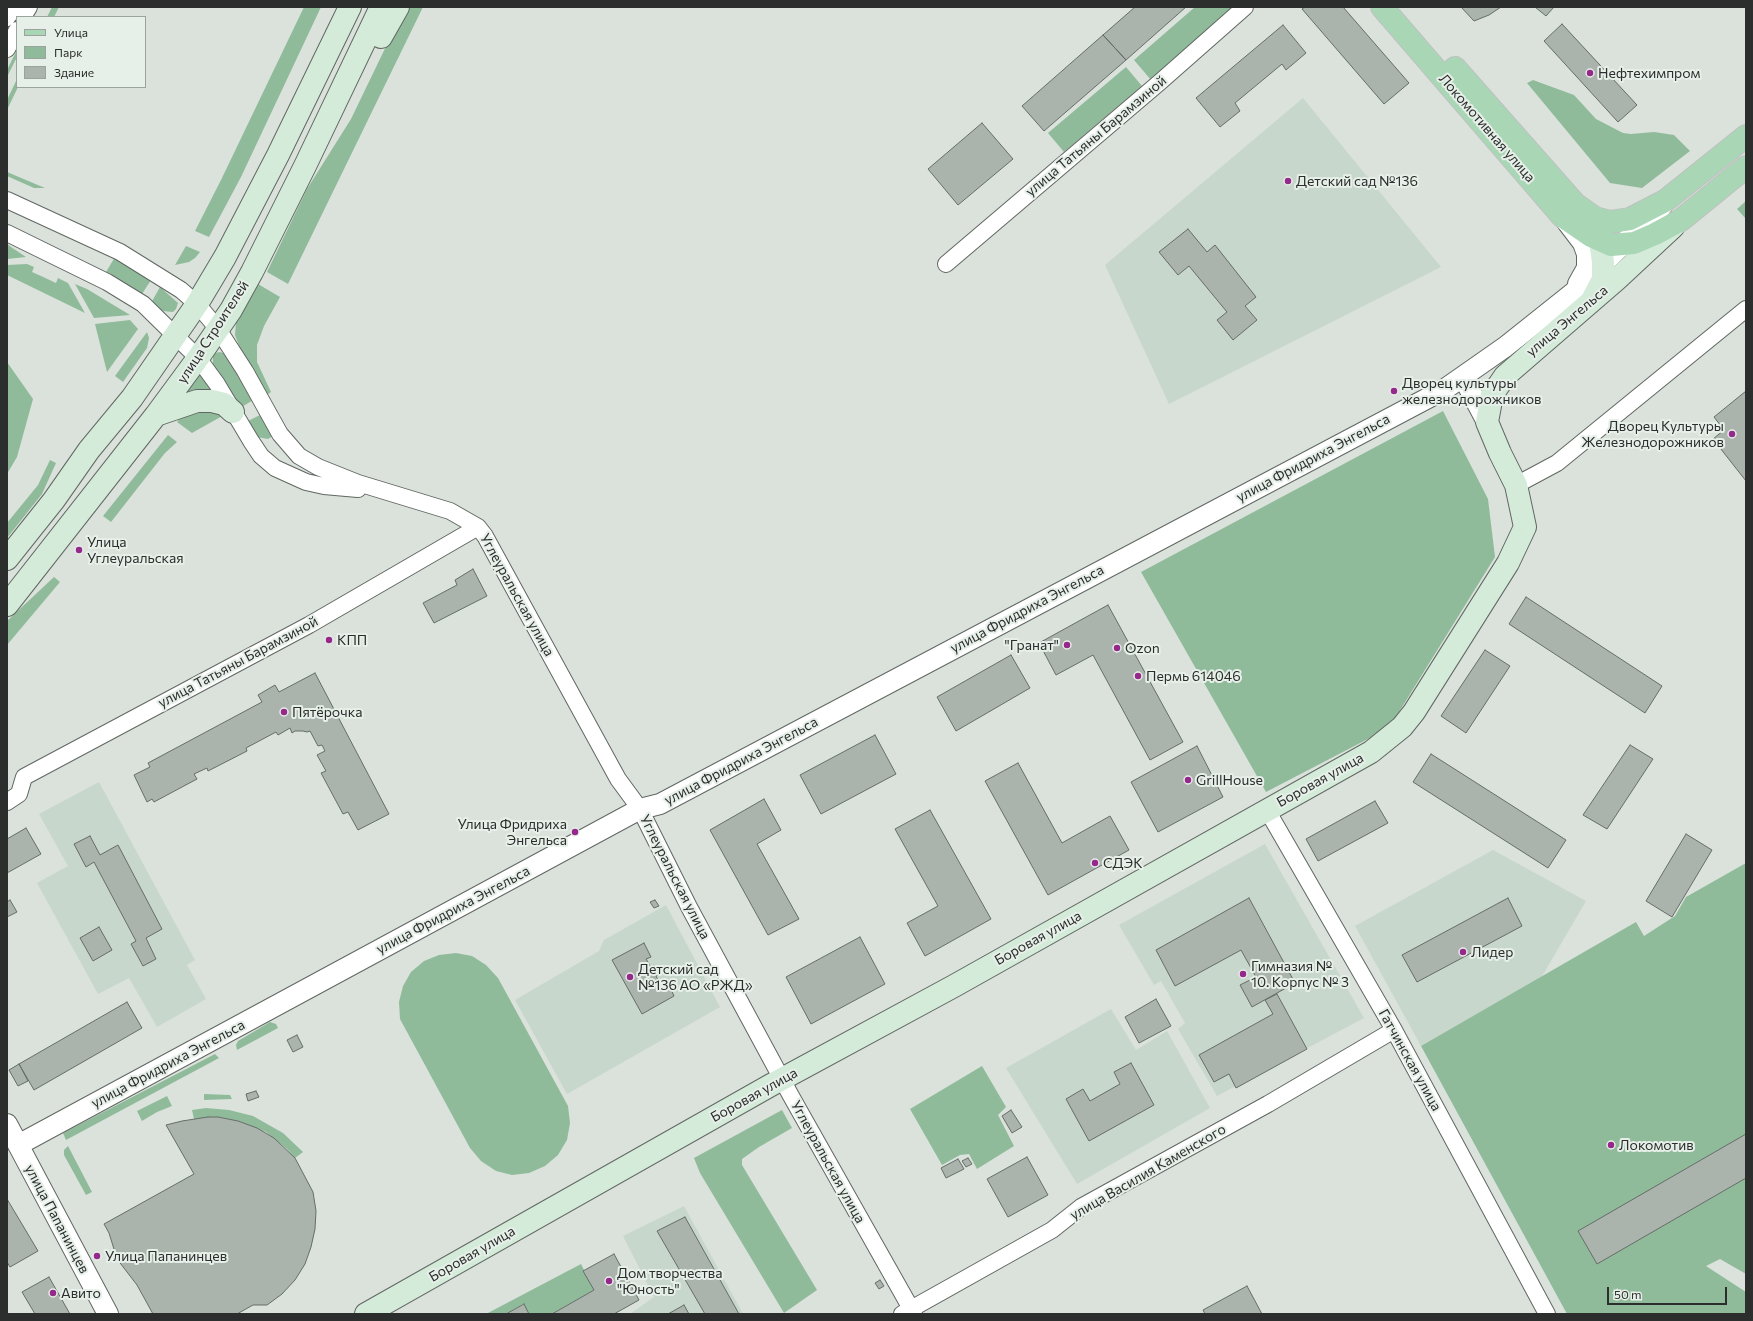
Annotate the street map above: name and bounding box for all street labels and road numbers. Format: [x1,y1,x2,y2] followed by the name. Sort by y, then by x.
[1435,70,1539,186] street label: Локомотивная улица
[1022,72,1170,200] street label: улица Татьяны Барамзиной
[174,278,252,386] street label: улица Строителей
[1523,282,1611,360] street label: улица Энгельса
[1233,410,1393,506] street label: улица Фридриха Энгельса
[476,531,558,659] street label: Углеуральская улица
[947,561,1107,657] street label: улица Фридриха Энгельса
[155,613,321,711] street label: улица Татьяны Барамзиной
[661,713,821,809] street label: улица Фридриха Энгельса
[1274,749,1366,811] street label: Боровая улица
[636,812,714,942] street label: Углеуральская улица
[373,862,533,958] street label: улица Фридриха Энгельса
[992,907,1084,969] street label: Боровая улица
[1375,1006,1445,1114] street label: Гатчинская улица
[88,1016,248,1112] street label: улица Фридриха Энгельса
[708,1064,800,1126] street label: Боровая улица
[787,1098,869,1226] street label: Углеуральская улица
[1067,1120,1229,1224] street label: улица Василия Каменского
[21,1162,93,1276] street label: улица Папанинцев
[426,1223,518,1285] street label: Боровая улица

